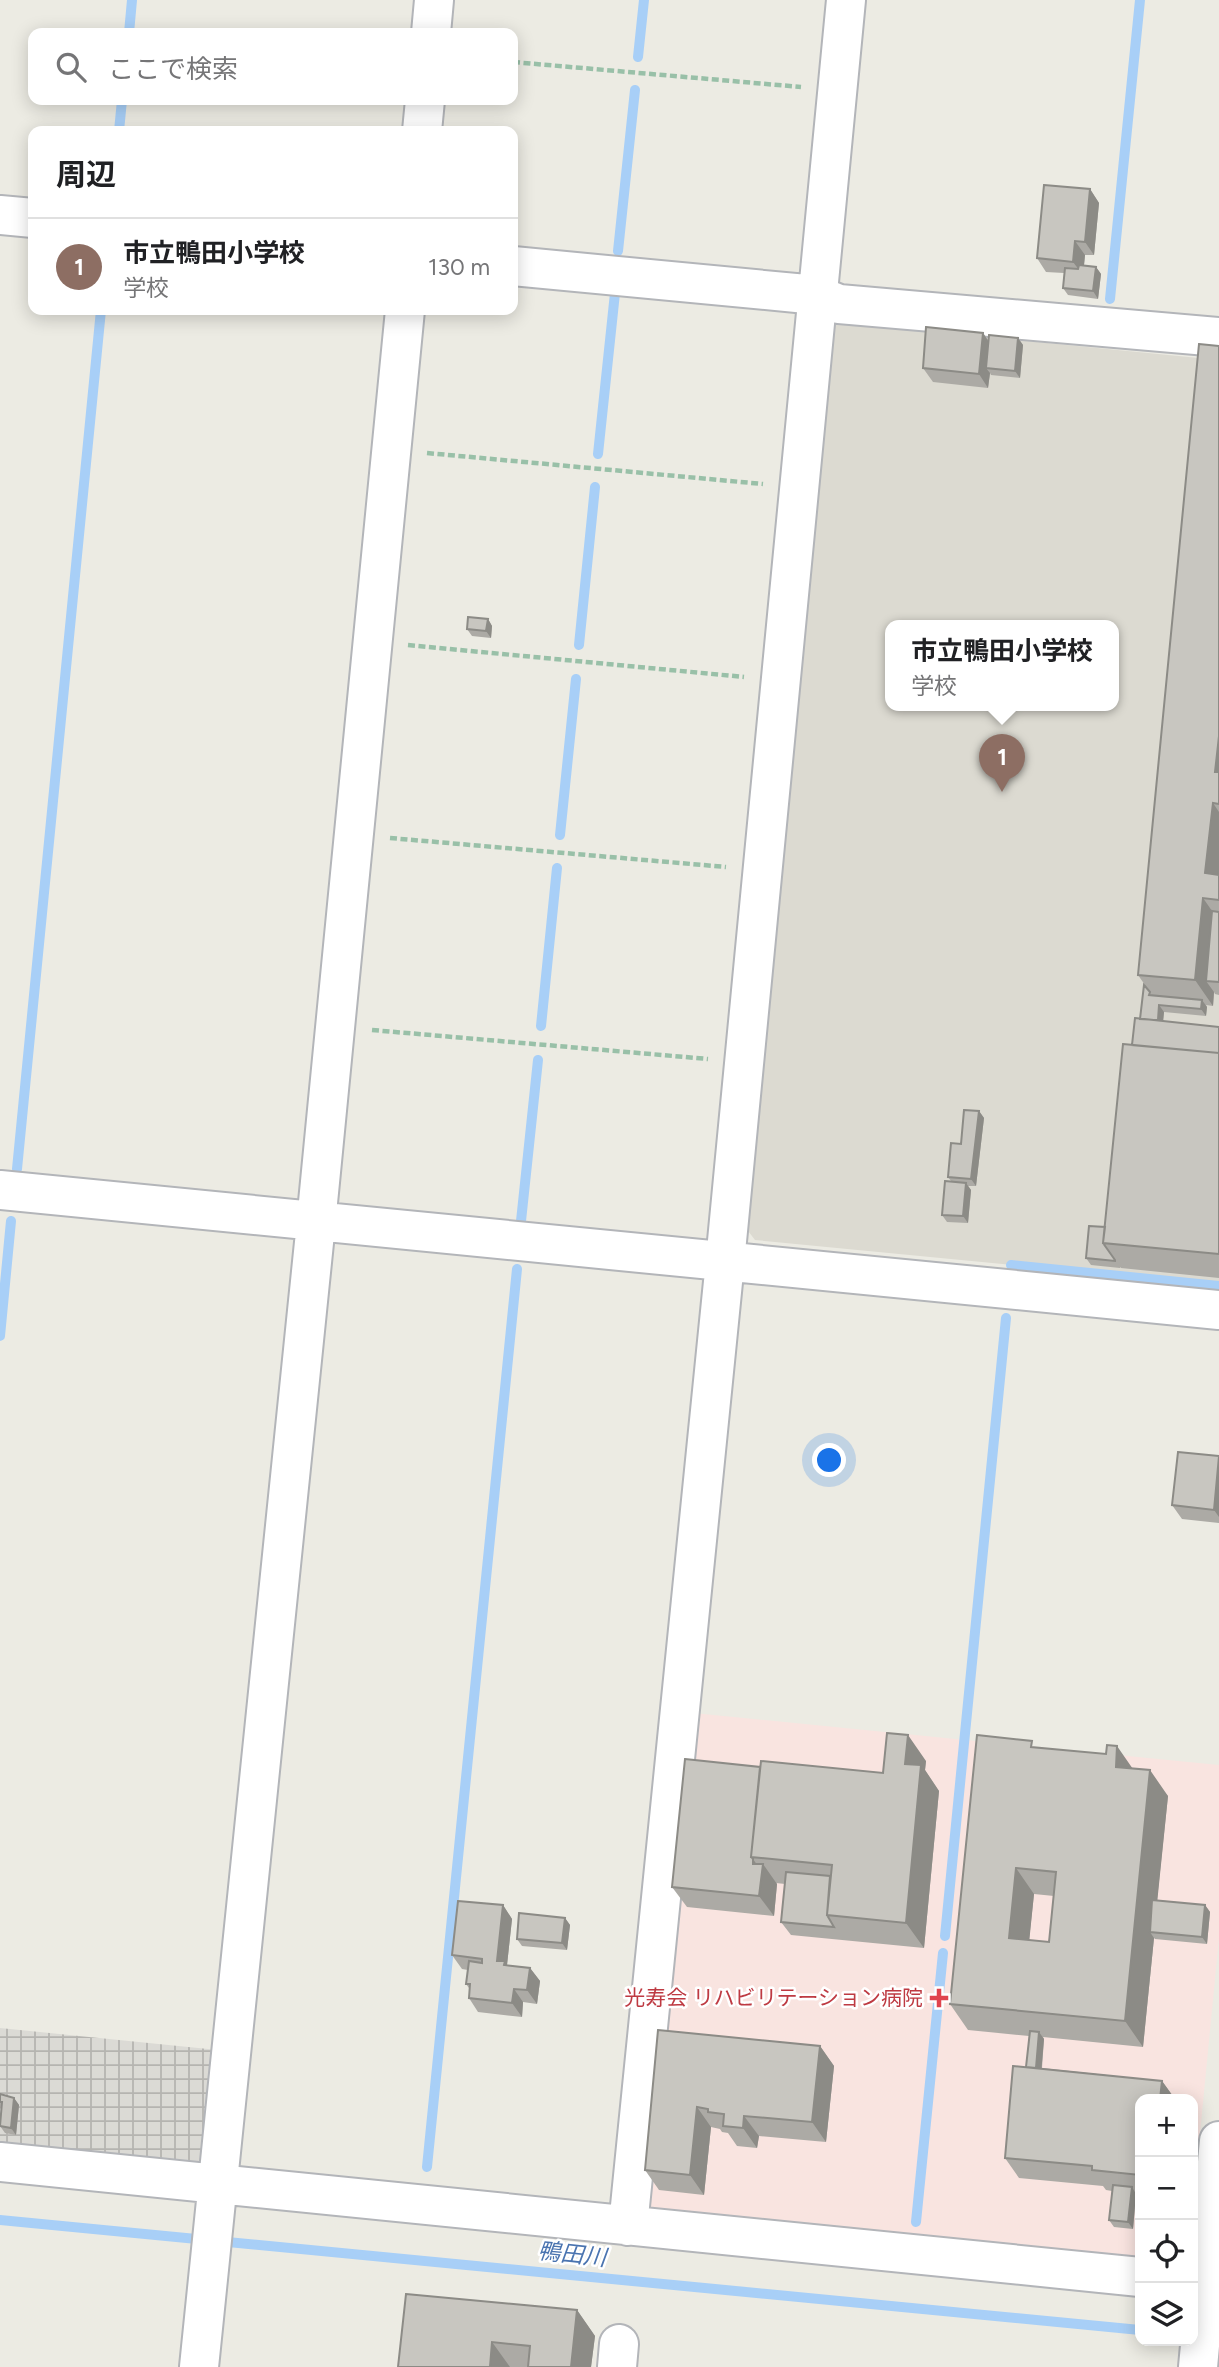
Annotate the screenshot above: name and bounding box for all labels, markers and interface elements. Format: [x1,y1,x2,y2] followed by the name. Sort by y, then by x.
[28,28,518,105] search box
[52,48,90,86] icon: search
[108,53,238,85] text: ここで検索
[56,156,116,193] text: 周辺
[123,237,305,269] text: 市立鴨田小学校
[74,253,84,281] text: 1
[428,253,490,281] text: 130 m
[123,274,169,302] text: 学校
[885,620,1119,711] popup
[911,635,1093,667] text: 市立鴨田小学校
[911,672,957,700] text: 学校
[979,734,1025,792] pin: 1
[812,1443,846,1477] your location
[624,1985,923,2010] place label: 光寿会 リハビリテーション病院
[929,1988,949,2008] marker: 光寿会 リハビリテーション病院
[1135,2094,1198,2346] map controls
[1135,2094,1198,2157] button: +
[1135,2157,1198,2220] button: −
[1135,2220,1198,2283] button: locate
[536,2236,611,2272] water label: 鴨田川
[1135,2283,1198,2346] button: layers

